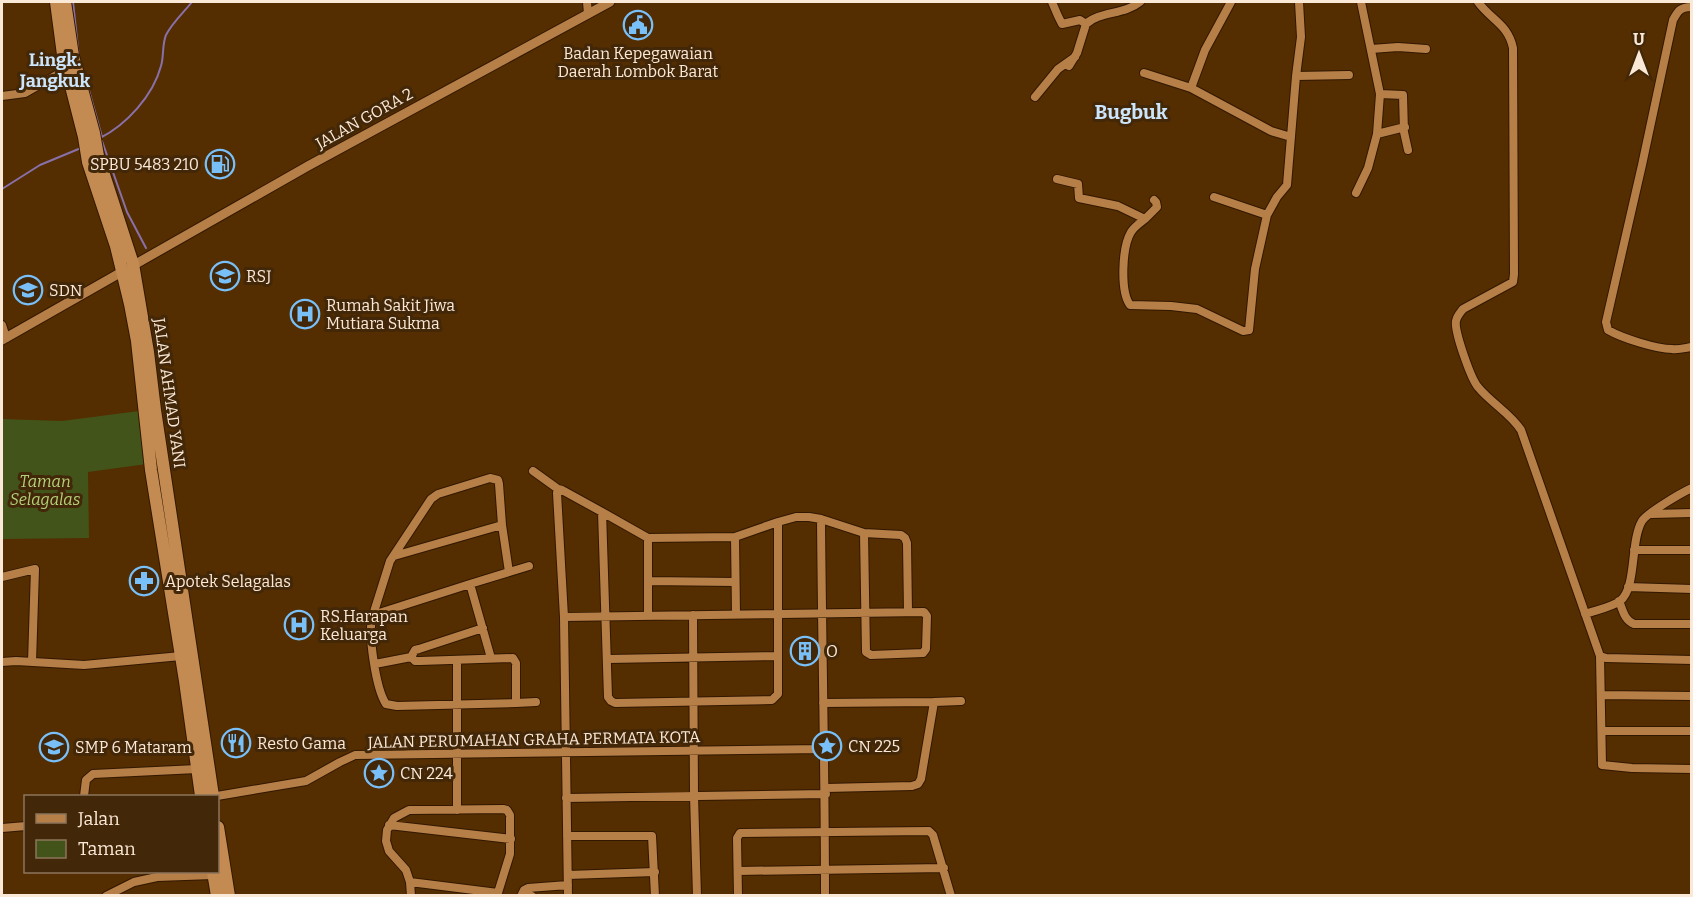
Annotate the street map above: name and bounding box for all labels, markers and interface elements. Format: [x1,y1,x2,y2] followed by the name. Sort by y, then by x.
[622,9,654,41] public building icon: Badan Kepegawaian Daerah Lombok Barat
[1609,24,1669,84] north arrow
[1633,30,1645,49] text: U
[558,44,719,81] place label: Badan Kepegawaian Daerah Lombok Barat
[19,49,90,92] district label: Lingk. Jangkuk
[312,84,416,153] street label: JALAN GORA 2
[1094,100,1168,124] district label: Bugbuk
[204,148,236,180] fuel station icon: SPBU 5483 210
[90,155,199,174] place label: SPBU 5483 210
[209,260,241,292] school or university icon: RSJ
[246,267,271,286] place label: RSJ
[12,274,44,306] school or university icon: SDN
[49,281,83,300] place label: SDN
[326,296,455,333] place label: Rumah Sakit Jiwa Mutiara Sukma
[289,298,321,330] hospital icon: Rumah Sakit Jiwa Mutiara Sukma
[149,316,189,469] street label: JALAN AHMAD YANI
[10,472,81,509] park label: Taman Selagalas
[128,565,160,597] pharmacy icon: Apotek Selagalas
[165,572,291,591] place label: Apotek Selagalas
[320,607,408,644] place label: RS.Harapan Keluarga
[283,609,315,641] hospital icon: RS.Harapan Keluarga
[789,635,821,667] building icon: O
[826,642,838,661] place label: O
[220,727,252,759] restaurant icon: Resto Gama
[367,727,701,752] street label: JALAN PERUMAHAN GRAHA PERMATA KOTA
[811,730,843,762] place icon: CN 225
[38,731,70,763] school or university icon: SMP 6 Mataram
[257,734,346,753] place label: Resto Gama
[848,737,900,756] place label: CN 225
[75,738,192,757] place label: SMP 6 Mataram
[363,757,395,789] place icon: CN 224
[400,764,454,783] place label: CN 224
[24,795,219,873] legend
[77,808,120,830] text: Jalan
[78,838,136,860] text: Taman

